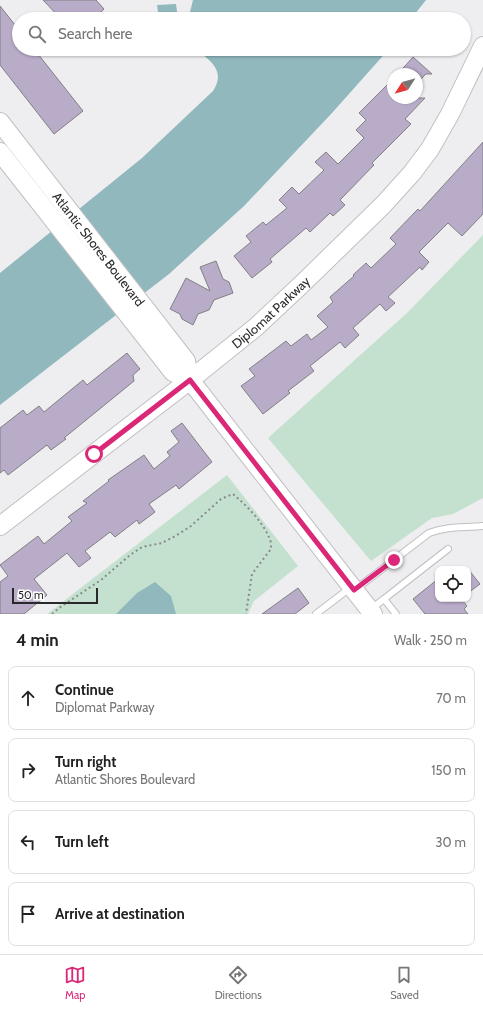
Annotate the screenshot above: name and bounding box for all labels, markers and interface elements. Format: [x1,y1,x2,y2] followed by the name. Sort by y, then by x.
[12,12,471,56] search box
[26,23,48,45] icon: search
[58,25,133,43] text: Search here
[387,68,423,104] north arrow
[49,189,148,309] street label: Atlantic Shores Boulevard
[228,273,313,352] street label: Diplomat Parkway
[85,445,103,463] route start
[385,551,403,569] route end
[435,566,471,602] map controls
[435,566,471,602] button: locate
[12,586,98,605] scale bar
[18,588,44,602] text: 50 m
[16,630,59,650] text: 4 min
[394,632,467,648] text: Walk · 250 m
[55,681,114,699] text: Continue
[17,687,39,709] icon: ahead
[436,690,466,706] text: 70 m
[55,699,155,715] text: Diplomat Parkway
[55,753,116,771] text: Turn right
[17,759,39,781] icon: right
[431,762,466,778] text: 150 m
[55,771,195,787] text: Atlantic Shores Boulevard
[17,831,39,853] icon: left
[55,833,109,851] text: Turn left
[436,834,466,850] text: 30 m
[17,903,39,925] icon: arrive
[55,905,185,923] text: Arrive at destination
[64,964,86,1002] tab: Map
[215,964,262,1002] tab: Directions
[390,964,419,1002] tab: Saved

